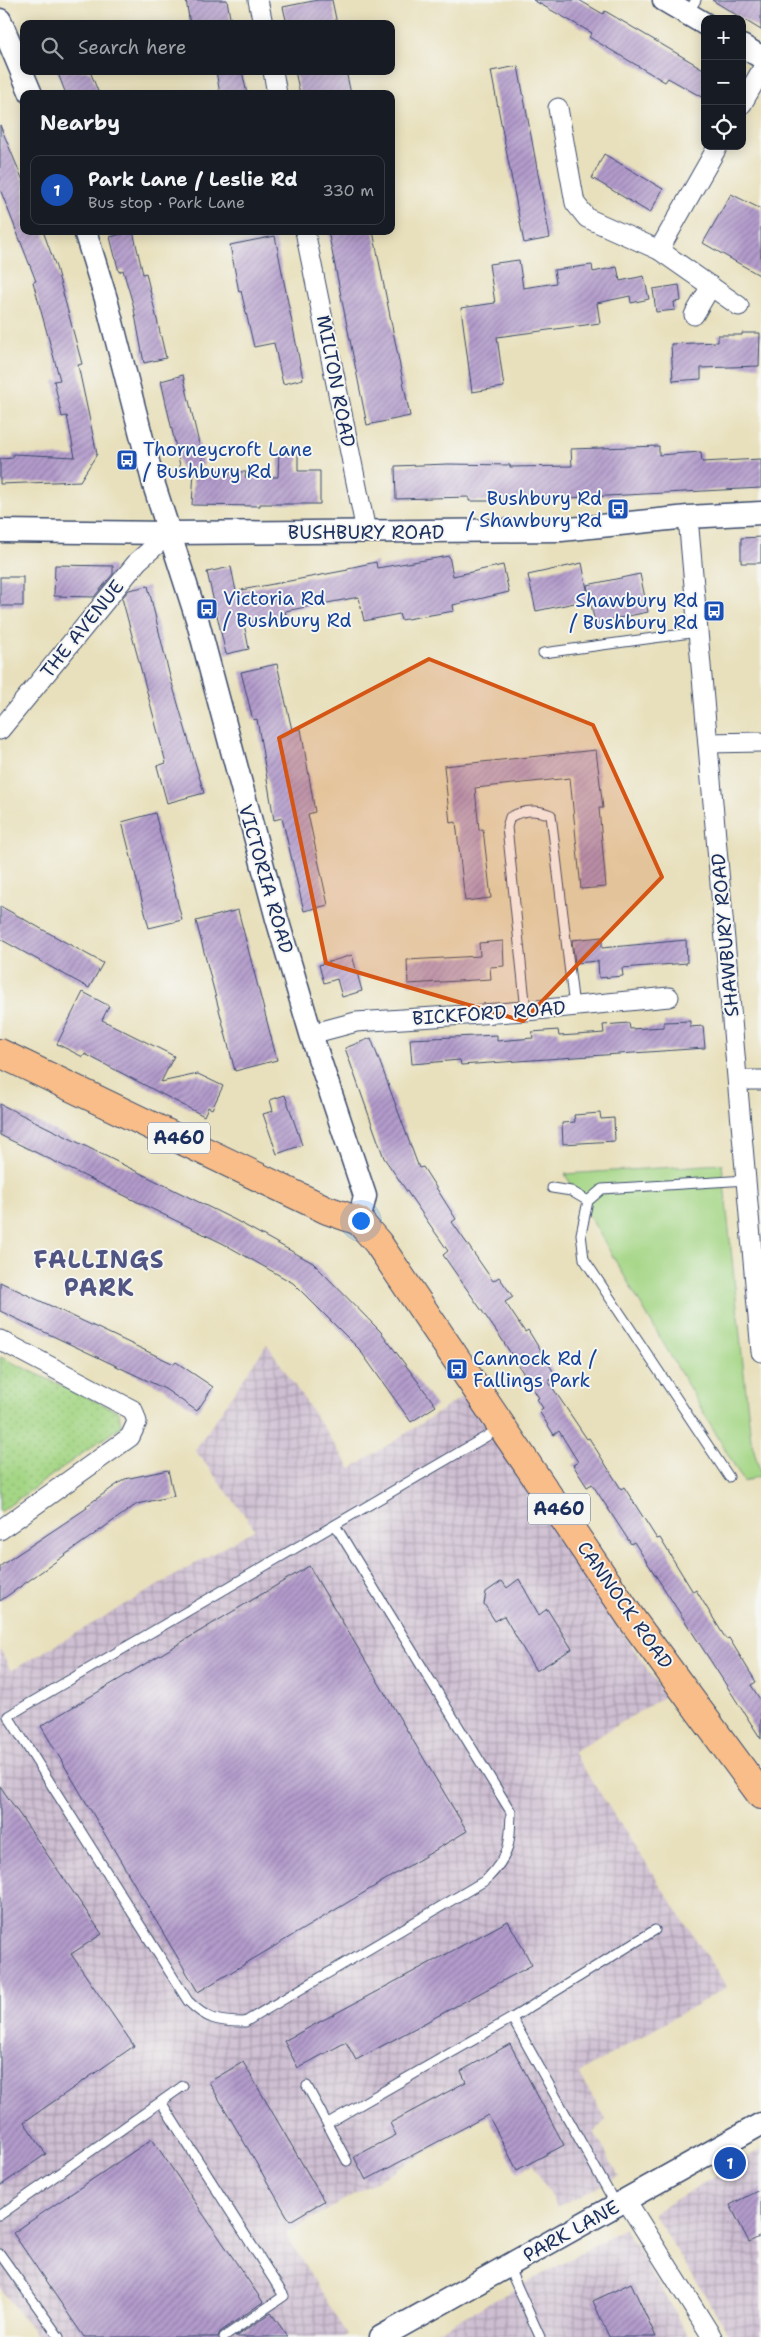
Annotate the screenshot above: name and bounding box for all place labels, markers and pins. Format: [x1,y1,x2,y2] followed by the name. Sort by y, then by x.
[143,437,312,484] place label: Thorneycroft Lane / Bushbury Rd
[115,448,139,472] bus stop icon: Thorneycroft Lane / Bushbury Rd
[466,486,602,533] place label: Bushbury Rd / Shawbury Rd
[606,497,630,521] bus stop icon: Bushbury Rd / Shawbury Rd
[223,586,352,633] place label: Victoria Rd / Bushbury Rd
[569,588,698,635] place label: Shawbury Rd / Bushbury Rd
[195,597,219,621] bus stop icon: Victoria Rd / Bushbury Rd
[702,599,726,623] bus stop icon: Shawbury Rd / Bushbury Rd
[473,1346,598,1393] place label: Cannock Rd / Fallings Park
[445,1357,469,1381] bus stop icon: Cannock Rd / Fallings Park
[714,2144,746,2182] pin: 1

